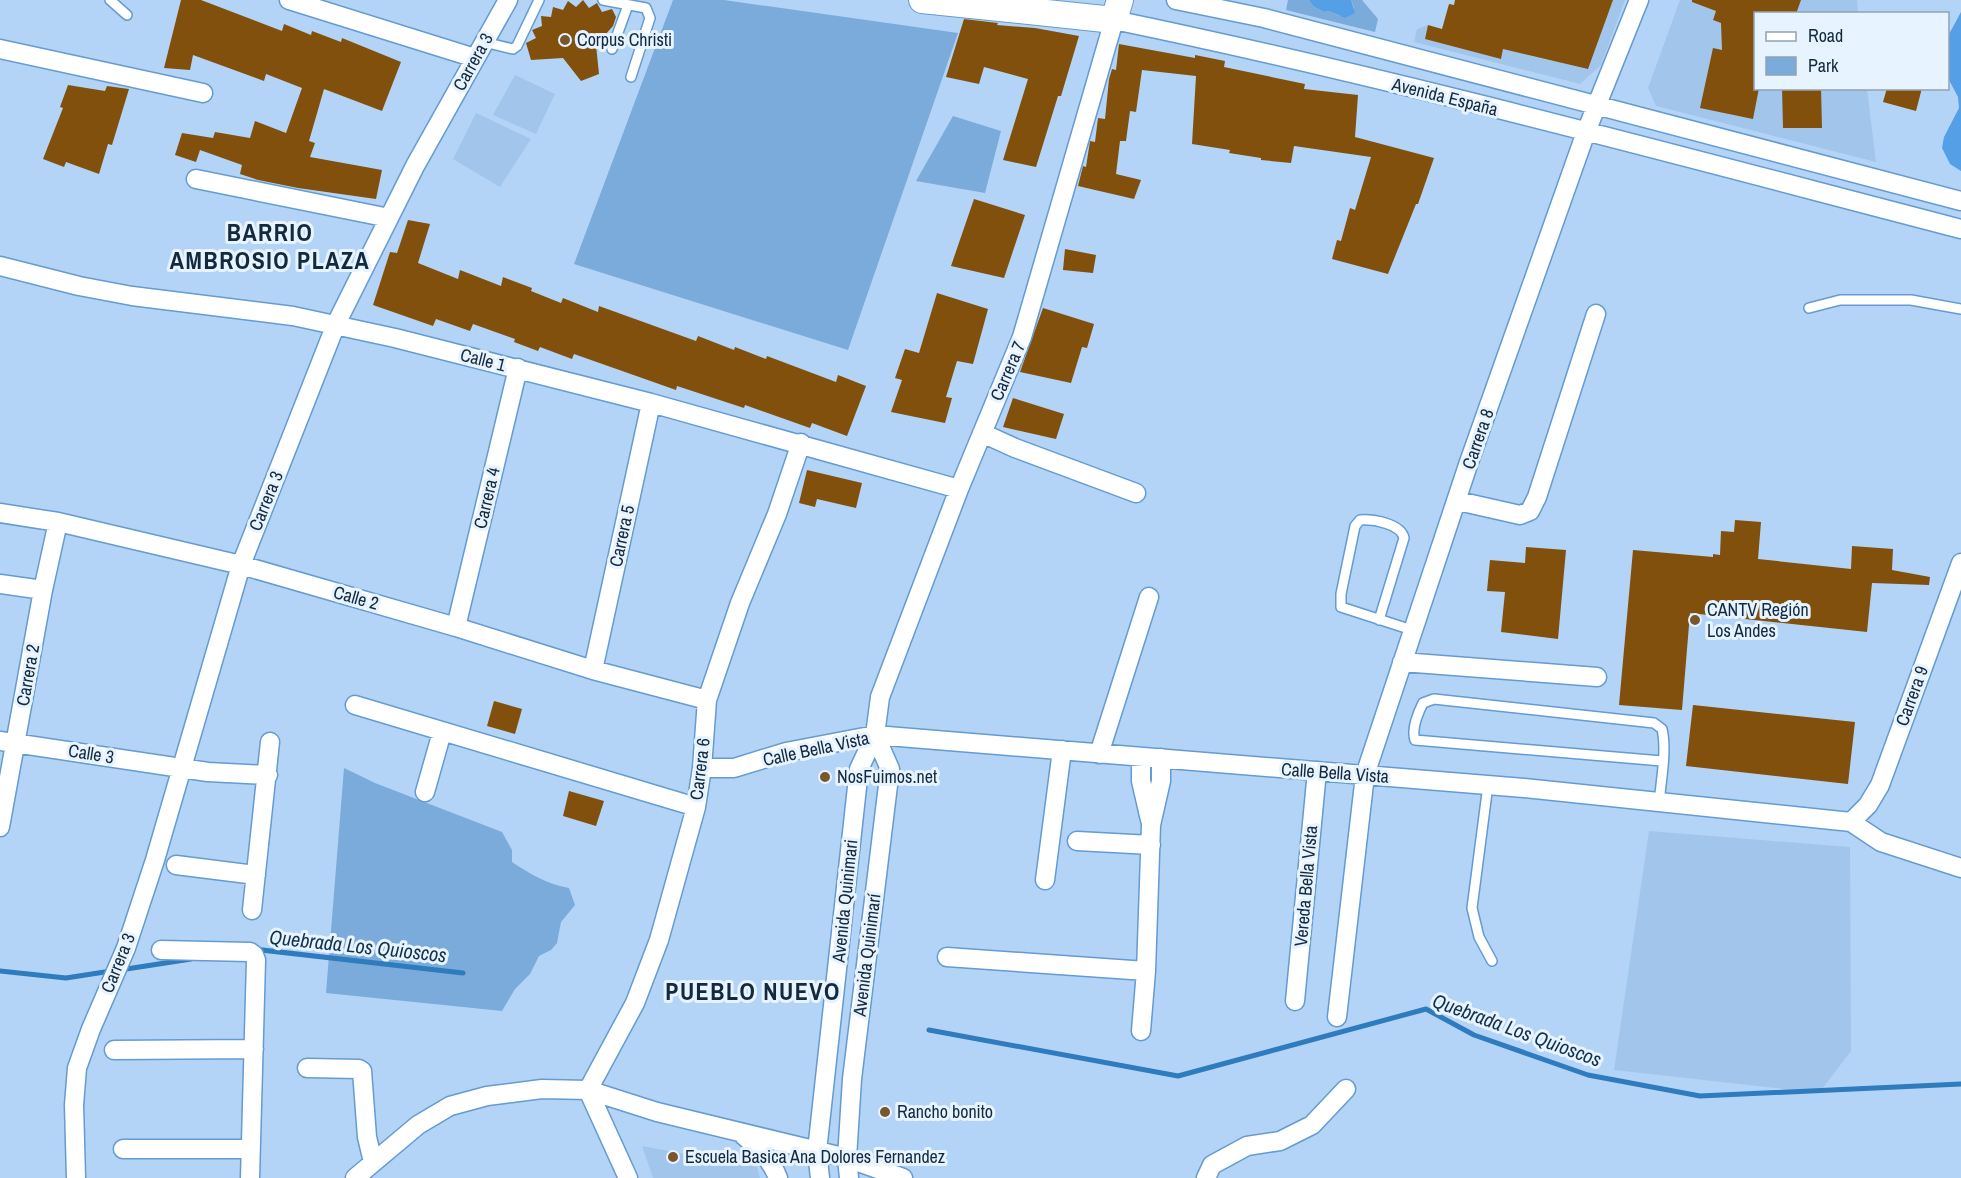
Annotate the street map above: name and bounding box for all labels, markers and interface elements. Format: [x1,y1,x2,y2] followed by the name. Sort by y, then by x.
[1754,12,1949,90] legend
[1808,23,1843,48] text: Road
[577,27,672,52] place label: Corpus Christi
[447,28,499,95] street label: Carrera 3
[558,33,572,47] marker: Corpus Christi
[1808,53,1839,78] text: Park
[1389,71,1501,122] street label: Avenida España
[170,216,370,276] district label: BARRIO AMBROSIO PLAZA
[984,337,1031,404] street label: Carrera 7
[458,342,509,377] street label: Calle 1
[1456,405,1499,472] street label: Carrera 8
[467,465,506,531] street label: Carrera 4
[242,467,289,534] street label: Carrera 3
[603,503,640,569] street label: Carrera 5
[331,579,382,616] street label: Calle 2
[1707,597,1809,643] place label: CANTV Región Los Andes
[1688,613,1702,627] marker: CANTV Región Los Andes
[10,642,45,708] street label: Carrera 2
[1889,662,1934,729] street label: Carrera 9
[760,725,871,772] street label: Calle Bella Vista
[683,736,716,801] street label: Carrera 6
[66,738,116,769] street label: Calle 3
[1280,756,1390,789] street label: Calle Bella Vista
[837,764,937,789] place label: NosFuimos.net
[818,770,832,784] marker: NosFuimos.net
[1288,824,1323,947] street label: Vereda Bella Vista
[826,838,863,965] street label: Avenida Quinimari
[846,891,887,1019] street label: Avenida Quinimarí
[268,923,448,968] water label: Quebrada Los Quioscos
[94,929,141,996] street label: Carrera 3
[665,975,841,1007] district label: PUEBLO NUEVO
[1429,986,1605,1073] water label: Quebrada Los Quioscos
[897,1099,993,1124] place label: Rancho bonito
[878,1105,892,1119] marker: Rancho bonito
[685,1144,945,1169] place label: Escuela Basica Ana Dolores Fernandez
[666,1150,680,1164] marker: Escuela Basica Ana Dolores Fernandez

